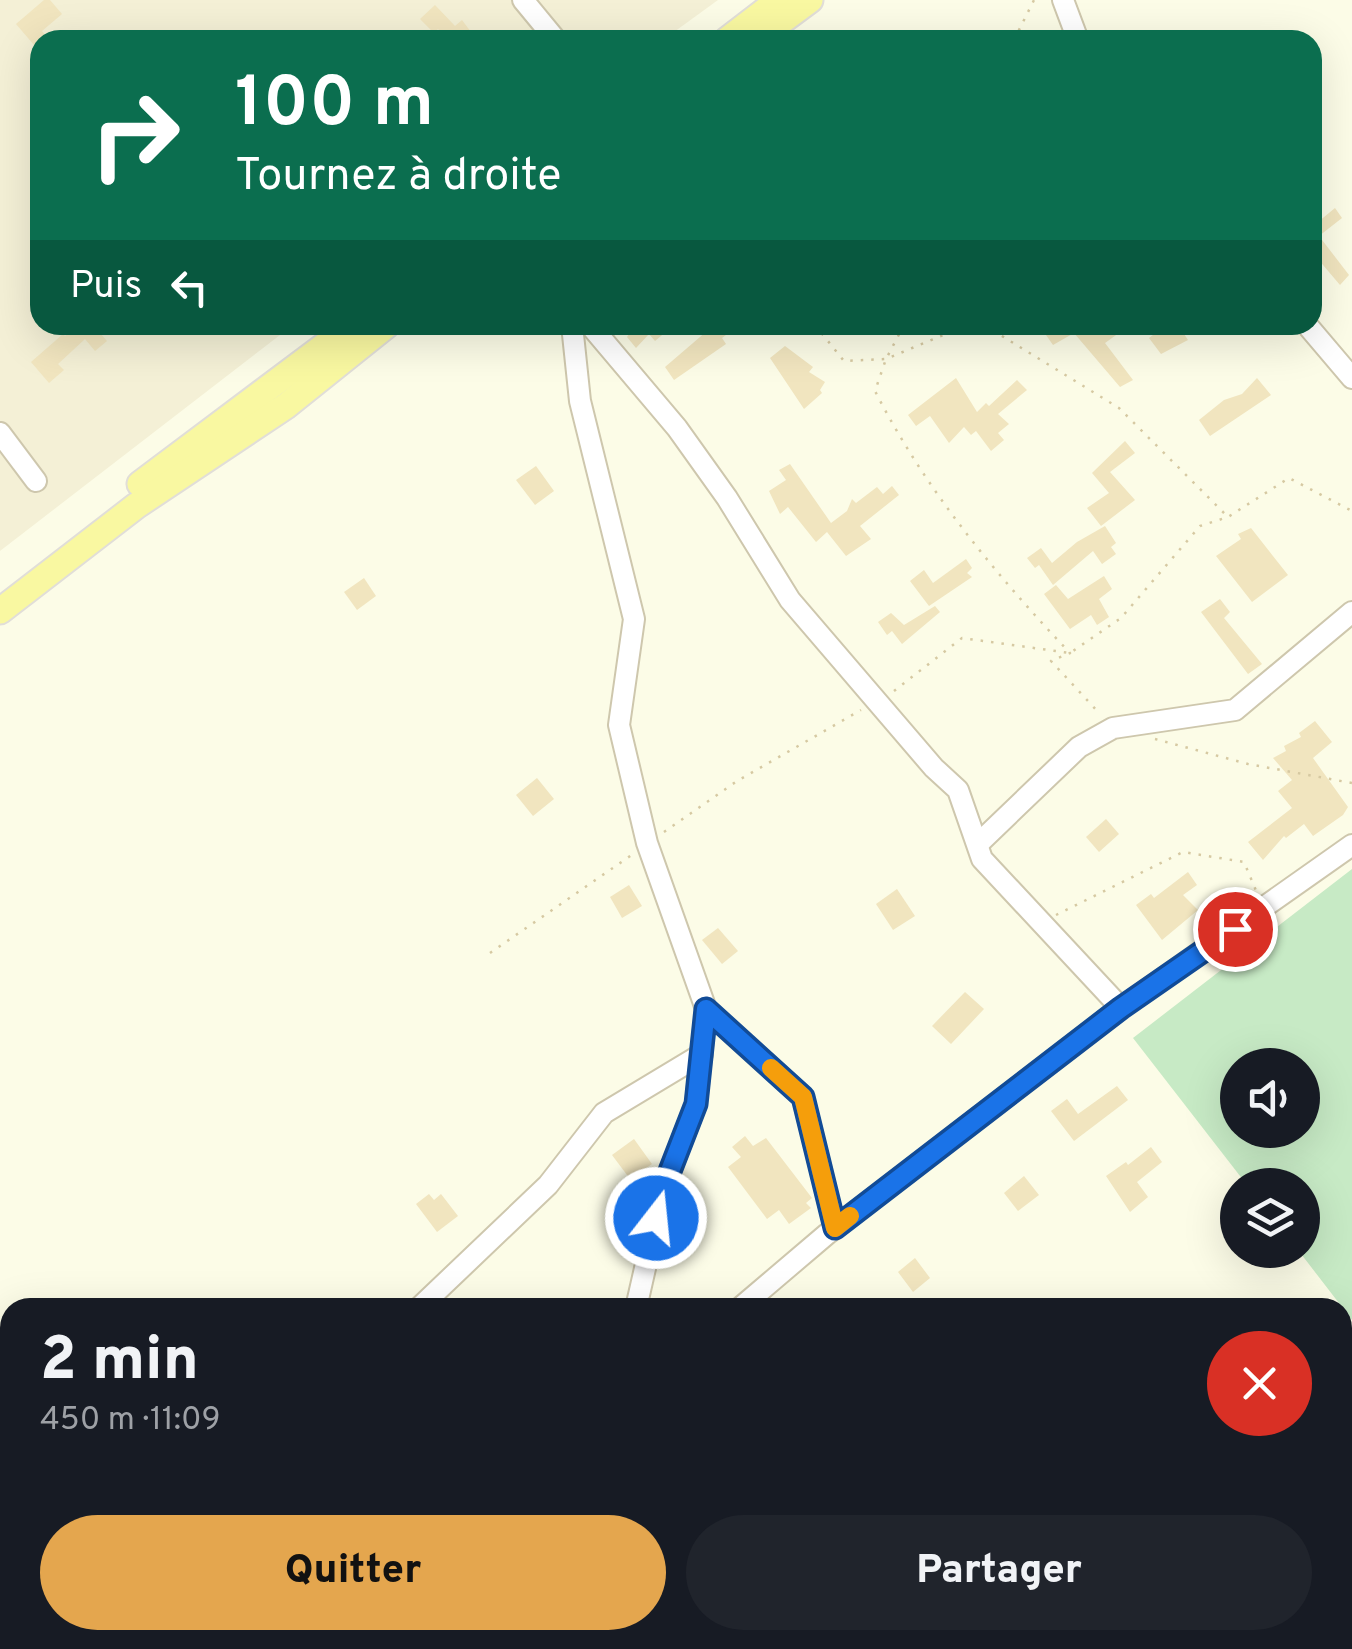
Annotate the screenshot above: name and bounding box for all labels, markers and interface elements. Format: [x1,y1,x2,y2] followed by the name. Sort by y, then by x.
[235,62,434,151] text: 100 m
[70,70,200,200] icon: right
[235,149,562,206] text: Tournez à droite
[162,260,217,315] icon: left
[70,263,142,312] text: Puis
[1193,887,1278,972] pin
[1208,902,1263,957] icon: arrive
[1220,1048,1320,1268] map controls
[1220,1048,1320,1148] button: sound
[604,1166,708,1270] position arrow
[1220,1168,1320,1268] button: layers
[40,1325,199,1401] text: 2 min
[1207,1331,1312,1436] button: close
[40,1401,221,1441] text: 450 m · 11:09
[40,1515,666,1630] button: Quitter
[686,1515,1312,1630] button: Partager

